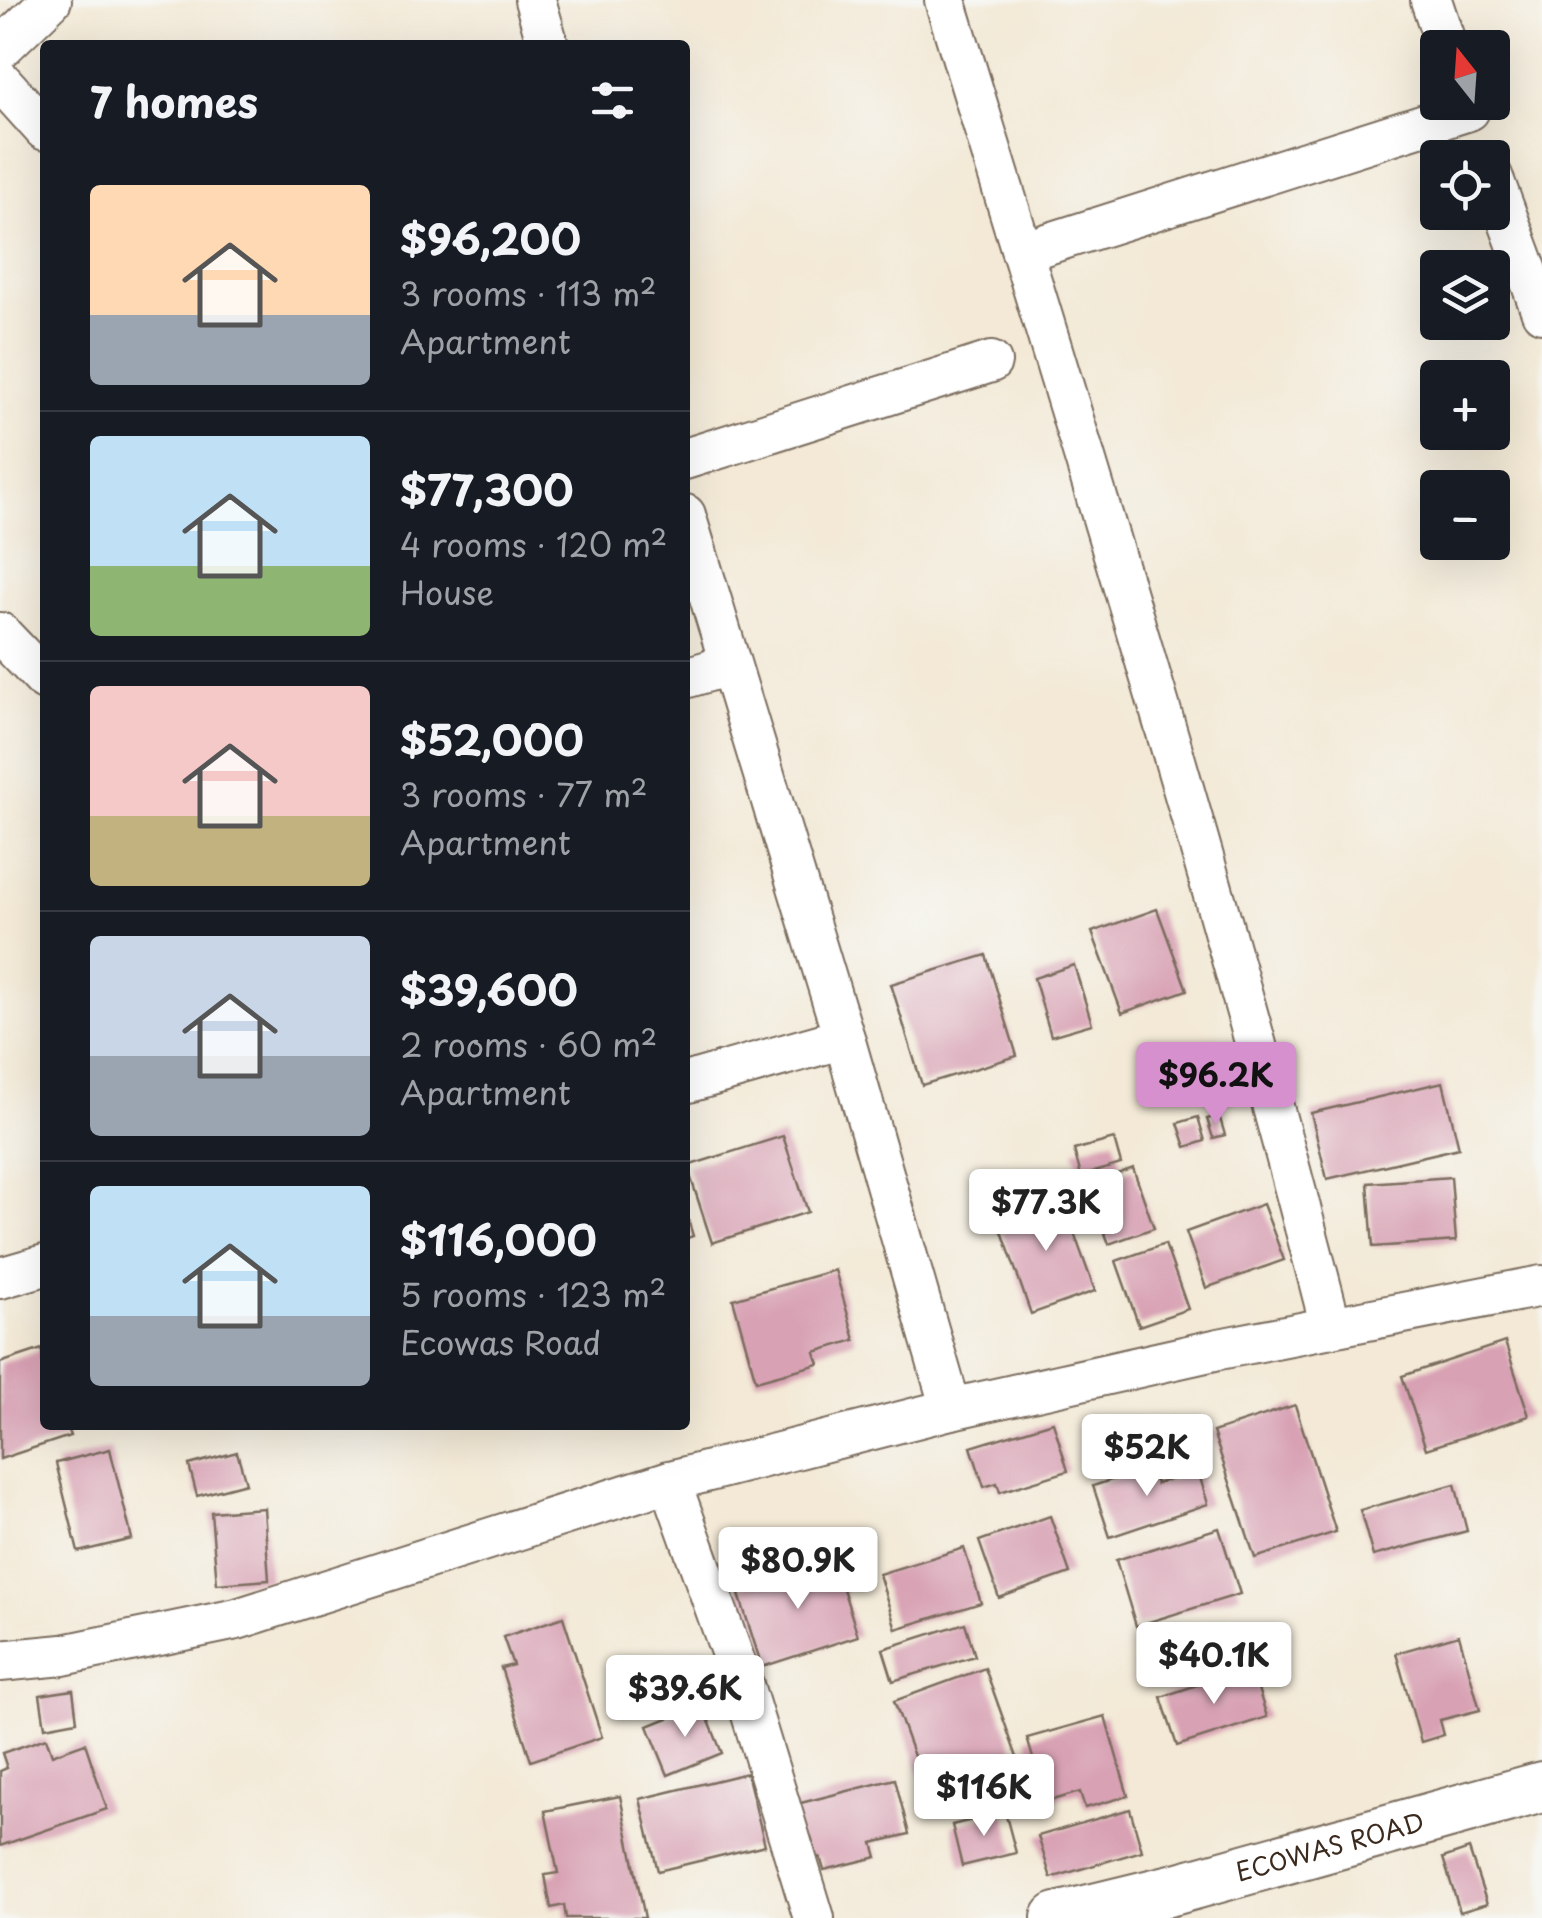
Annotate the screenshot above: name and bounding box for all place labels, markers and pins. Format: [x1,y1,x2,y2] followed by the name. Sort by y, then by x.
[1135,1042,1297,1127] pin: $96.2K
[965,1169,1127,1254] pin: $77.3K
[1088,1414,1206,1499] pin: $52K
[717,1527,879,1612] pin: $80.9K
[1133,1622,1295,1707] pin: $40.1K
[604,1655,766,1740] pin: $39.6K
[914,1754,1054,1839] pin: $116K

